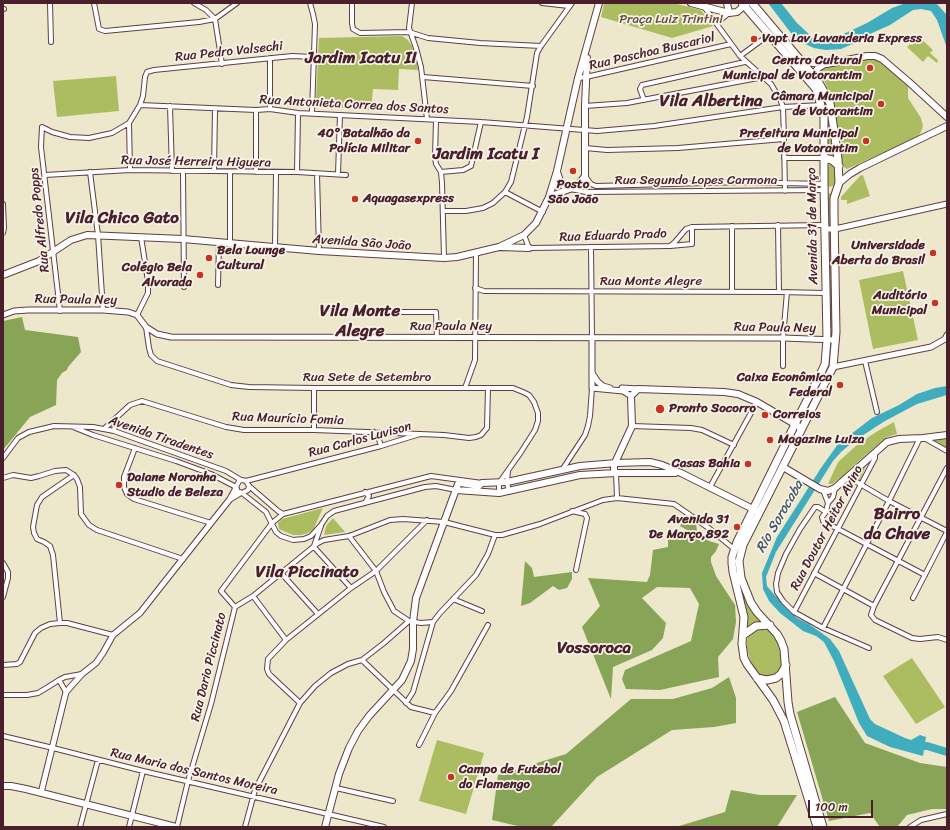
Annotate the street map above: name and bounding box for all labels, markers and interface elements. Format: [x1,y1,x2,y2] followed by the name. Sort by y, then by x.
[619,12,723,28] park label: Praça Luiz Trintini
[588,30,716,74] street label: Rua Paschoa Buscariol
[762,31,922,47] place label: Vapt Lav Lavanderia Express
[749,34,759,44] marker: Vapt Lav Lavanderia Express
[174,39,284,65] street label: Rua Pedro Valsechi
[305,49,417,69] district label: Jardim Icatu II
[723,53,862,84] place label: Centro Cultural Municipal de Votorantim
[865,63,875,73] marker: Centro Cultural Municipal de Votorantim
[771,89,873,120] place label: Câmara Municipal de Votorantim
[259,92,449,118] street label: Rua Antonieta Correa dos Santos
[659,92,763,112] district label: Vila Albertina
[876,99,886,109] marker: Câmara Municipal de Votorantim
[318,126,410,157] place label: 40° Batalhão da Polícia Militar
[739,126,858,157] place label: Prefeitura Municipal de Votorantim
[413,136,423,146] marker: 40° Batalhão da Polícia Militar
[861,136,871,146] marker: Prefeitura Municipal de Votorantim
[433,145,539,165] district label: Jardim Icatu I
[121,153,271,171] street label: Rua José Herreira Higuera
[568,166,578,176] marker: Posto São João
[27,167,53,273] street label: Rua Alfredo Popps
[804,167,822,285] street label: Avenida 31 de Março
[615,173,777,189] street label: Rua Segundo Lopes Carmona
[548,177,598,208] place label: Posto São João
[363,191,454,207] place label: Aquagasexpress
[350,194,360,204] marker: Aquagasexpress
[65,209,179,229] district label: Vila Chico Gato
[559,226,667,246] street label: Rua Eduardo Prado
[312,232,412,254] street label: Avenida São João
[832,238,925,269] place label: Universidade Aberta do Brasil
[217,243,285,274] place label: Bela Lounge Cultural
[928,248,938,258] marker: Universidade Aberta do Brasil
[204,253,214,263] marker: Bela Lounge Cultural
[122,260,192,291] place label: Colégio Bela Alvorada
[195,270,205,280] marker: Colégio Bela Alvorada
[600,274,702,290] street label: Rua Monte Alegre
[872,288,927,319] place label: Auditório Municipal
[35,291,117,309] street label: Rua Paula Ney
[930,298,940,308] marker: Auditório Municipal
[320,302,400,342] district label: Vila Monte Alegre
[410,319,492,335] street label: Rua Paula Ney
[734,319,816,337] street label: Rua Paula Ney
[303,370,431,386] street label: Rua Sete de Setembro
[737,370,832,401] place label: Caixa Econômica Federal
[835,380,845,390] marker: Caixa Econômica Federal
[669,401,756,417] place label: Pronto Socorro
[654,403,666,415] marker: Pronto Socorro
[773,407,821,423] place label: Correios
[232,409,344,429] street label: Rua Maurício Fomia
[760,410,770,420] marker: Correios
[107,413,215,463] street label: Avenida Tiradentes
[307,419,413,461] street label: Rua Carlos Luvison
[778,432,864,448] place label: Magazine Luiza
[765,435,775,445] marker: Magazine Luiza
[672,456,740,472] place label: Casas Bahia
[743,459,753,469] marker: Casas Bahia
[787,463,867,593] street label: Rua Doutor Heitor Avino
[127,470,223,501] place label: Daiane Noronha Studio de Beleza
[753,478,807,556] water label: Rio Sorocaba
[114,480,124,490] marker: Daiane Noronha Studio de Beleza
[864,505,930,545] district label: Bairro da Chave
[649,512,729,543] place label: Avenida 31 De Março,892
[732,522,742,532] marker: Avenida 31 De Março,892
[255,563,359,583] district label: Vila Piccinato
[188,611,230,723] street label: Rua Dario Piccinato
[557,639,631,659] district label: Vossoroca
[109,745,279,799] street label: Rua Maria dos Santos Moreira
[459,762,561,793] place label: Campo de Futebol do Flamengo
[446,772,456,782] marker: Campo de Futebol do Flamengo
[810,792,875,818] scale bar
[815,796,848,818] text: 100 m

